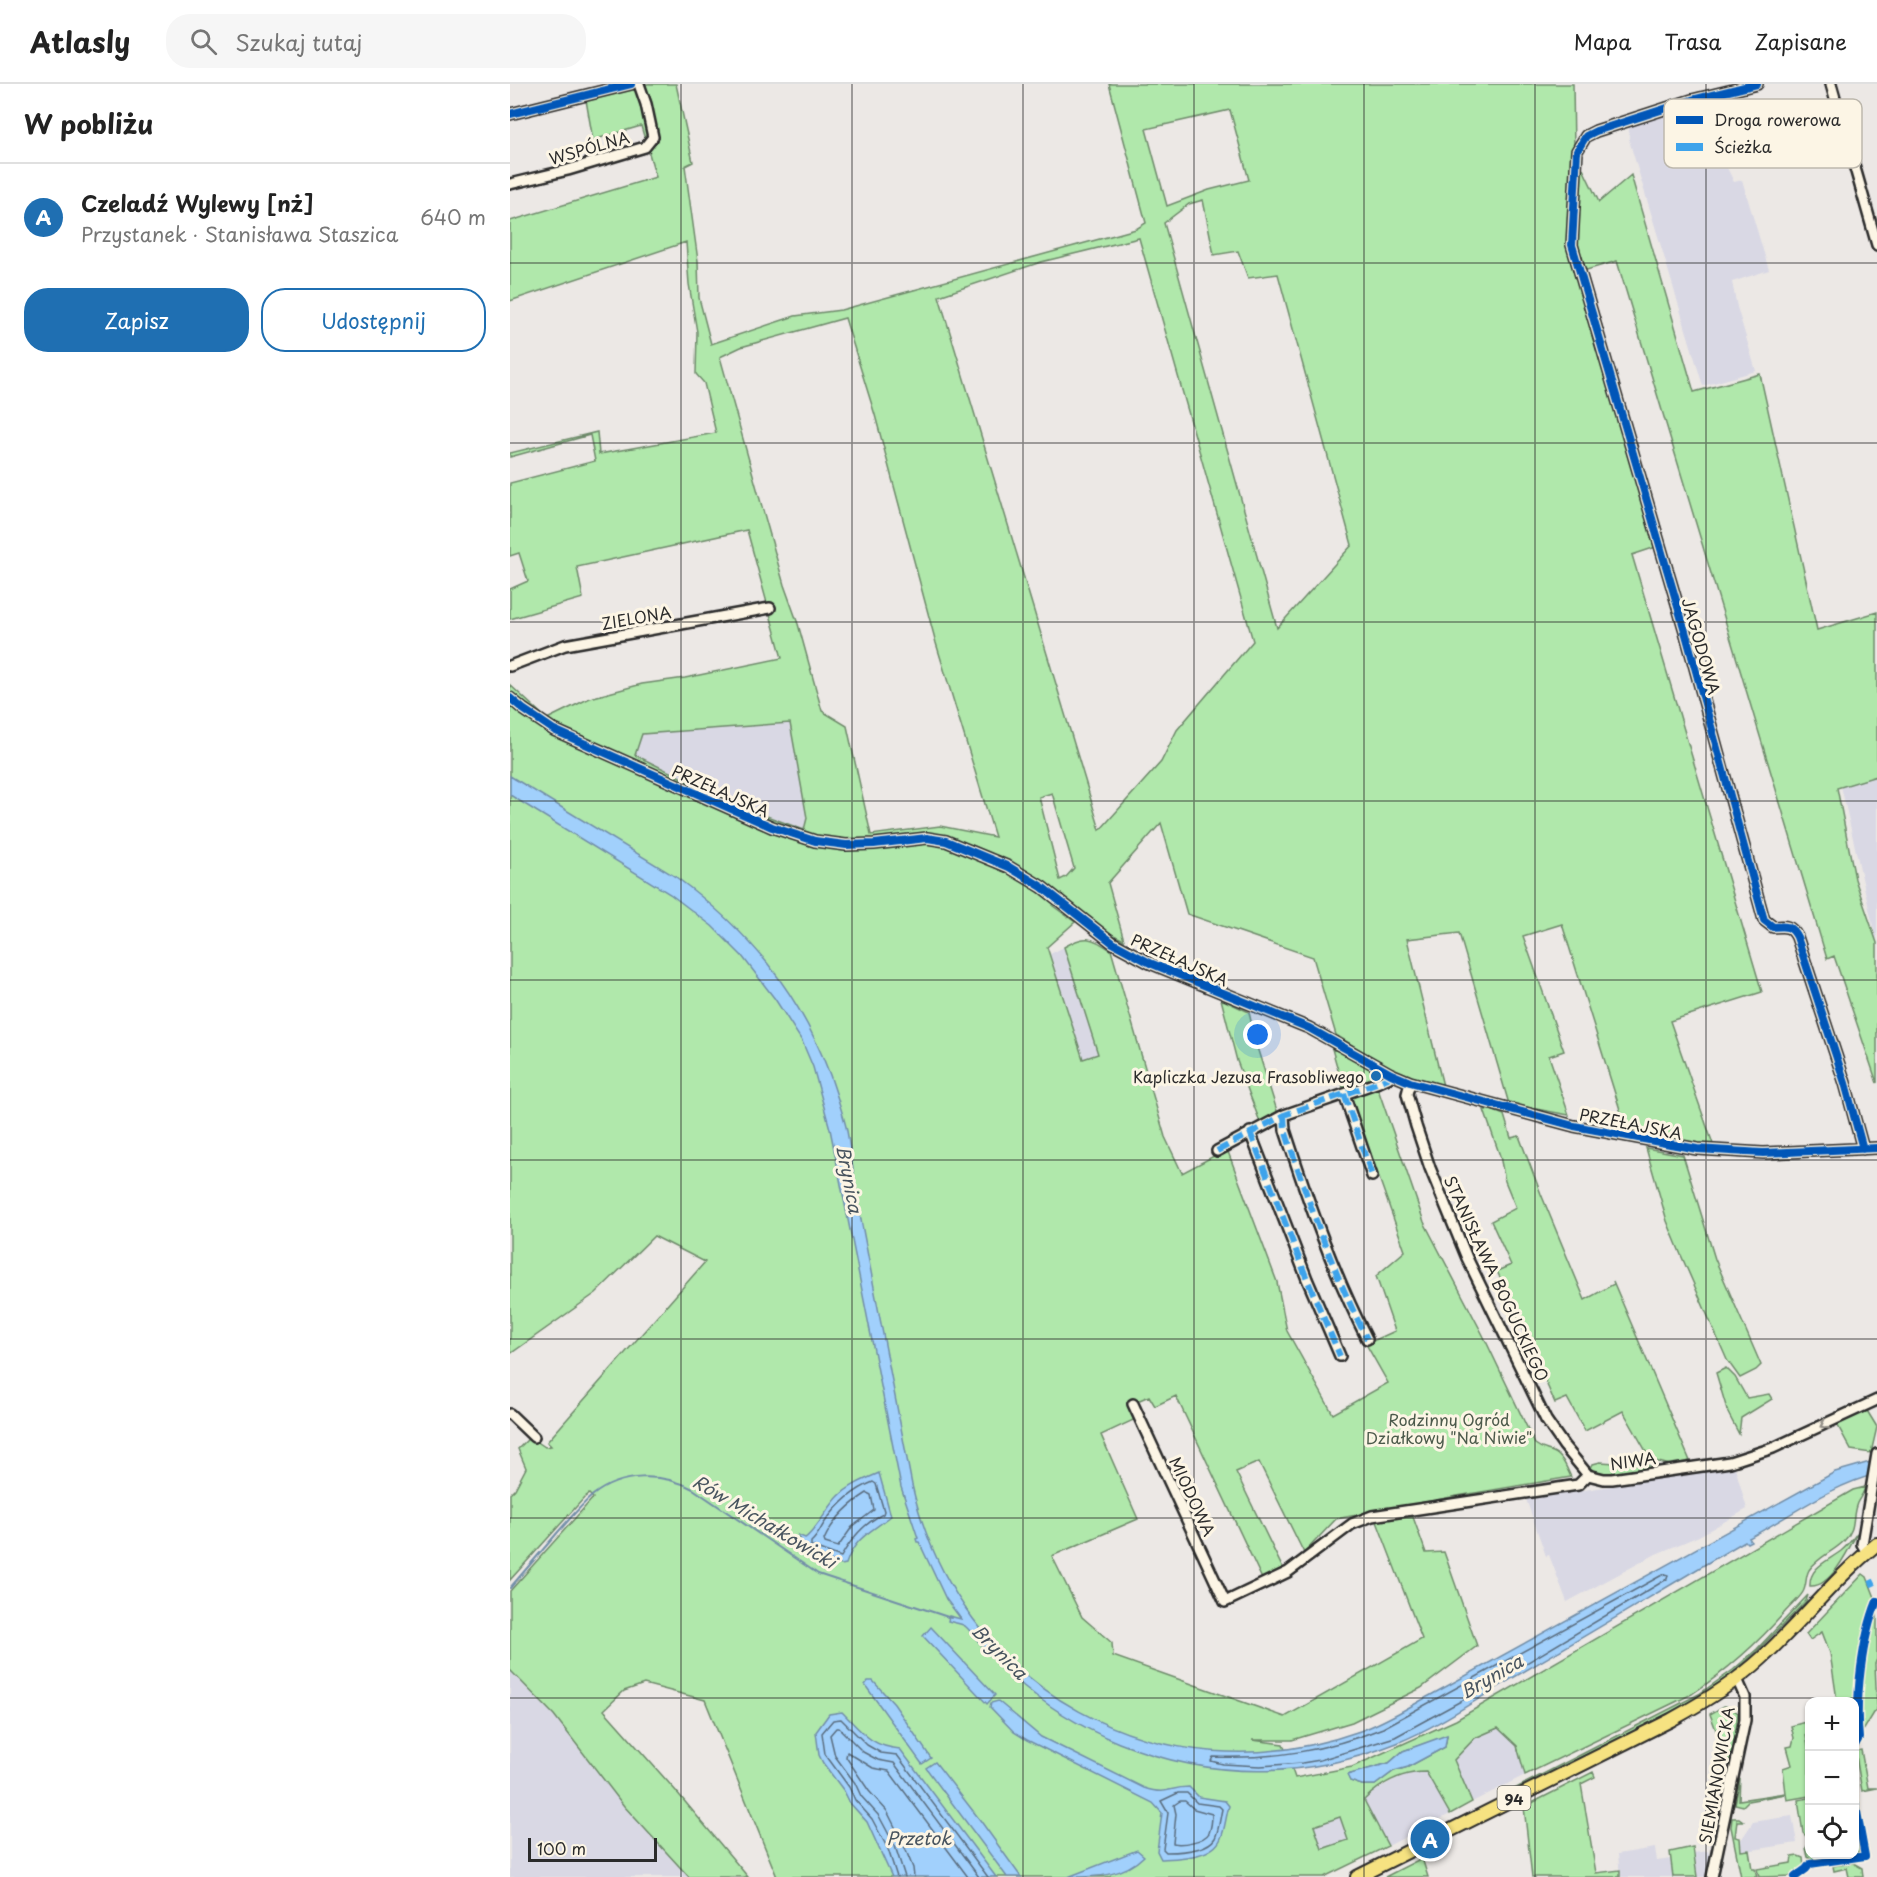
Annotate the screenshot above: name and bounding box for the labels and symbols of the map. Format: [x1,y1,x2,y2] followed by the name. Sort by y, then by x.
[1664,99,1862,168] legend
[1714,107,1841,131] text: Droga rowerowa
[546,124,632,170] street label: WSPÓLNA
[1714,134,1772,158] text: Ścieżka
[1677,595,1727,697] street label: JAGODOWA
[599,599,673,635] street label: ZIELONA
[668,758,774,822] street label: PRZEŁAJSKA
[1127,927,1233,991] street label: PRZEŁAJSKA
[1243,1020,1272,1049] your location
[1133,1064,1364,1088] place label: Kapliczka Jezusa Frasobliwego
[1369,1069,1383,1083] marker: Kapliczka Jezusa Frasobliwego
[1577,1101,1685,1145] street label: PRZEŁAJSKA
[830,1143,870,1216] water label: Brynica
[1439,1171,1555,1385] street label: STANISŁAWA BOGUCKIEGO
[1366,1407,1532,1449] park label: Rodzinny Ogród Działkowy "Na Niwie"
[1819,1417,1830,1429] one-way arrow
[1609,1445,1657,1475] street label: NIWA
[1164,1452,1222,1540] street label: MIODOWA
[688,1468,844,1576] water label: Rów Michałkowicki
[966,1617,1034,1685] water label: Brynica
[1454,1647,1528,1705] water label: Brynica
[1692,1705,1740,1845] street label: SIEMIANOWICKA
[1498,1786,1530,1810] road number: 94
[1410,1816,1450,1862] pin: A
[886,1824,952,1851] water label: Przetok
[528,1835,657,1862] scale bar

